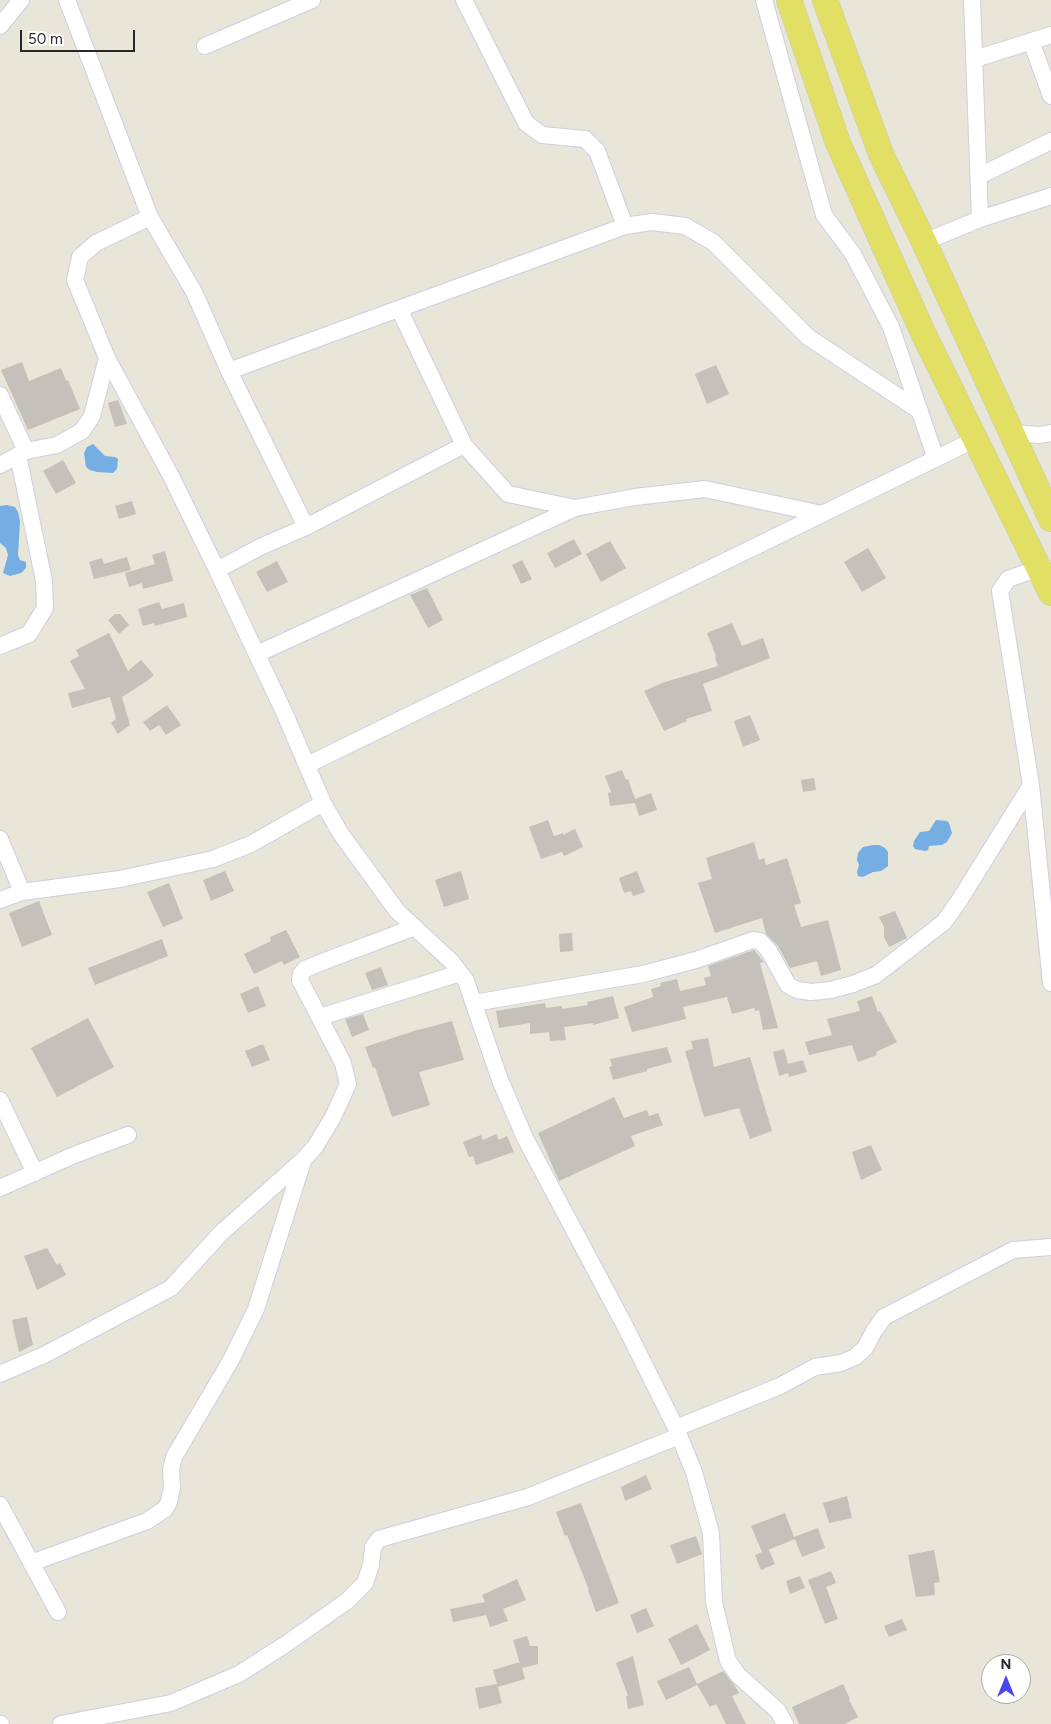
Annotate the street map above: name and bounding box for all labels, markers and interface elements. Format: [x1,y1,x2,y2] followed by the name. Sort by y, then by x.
[22,20,138,52] scale bar
[28,30,63,48] text: 50 m
[981,1654,1031,1704] north arrow
[1001,1656,1011,1673] text: N

